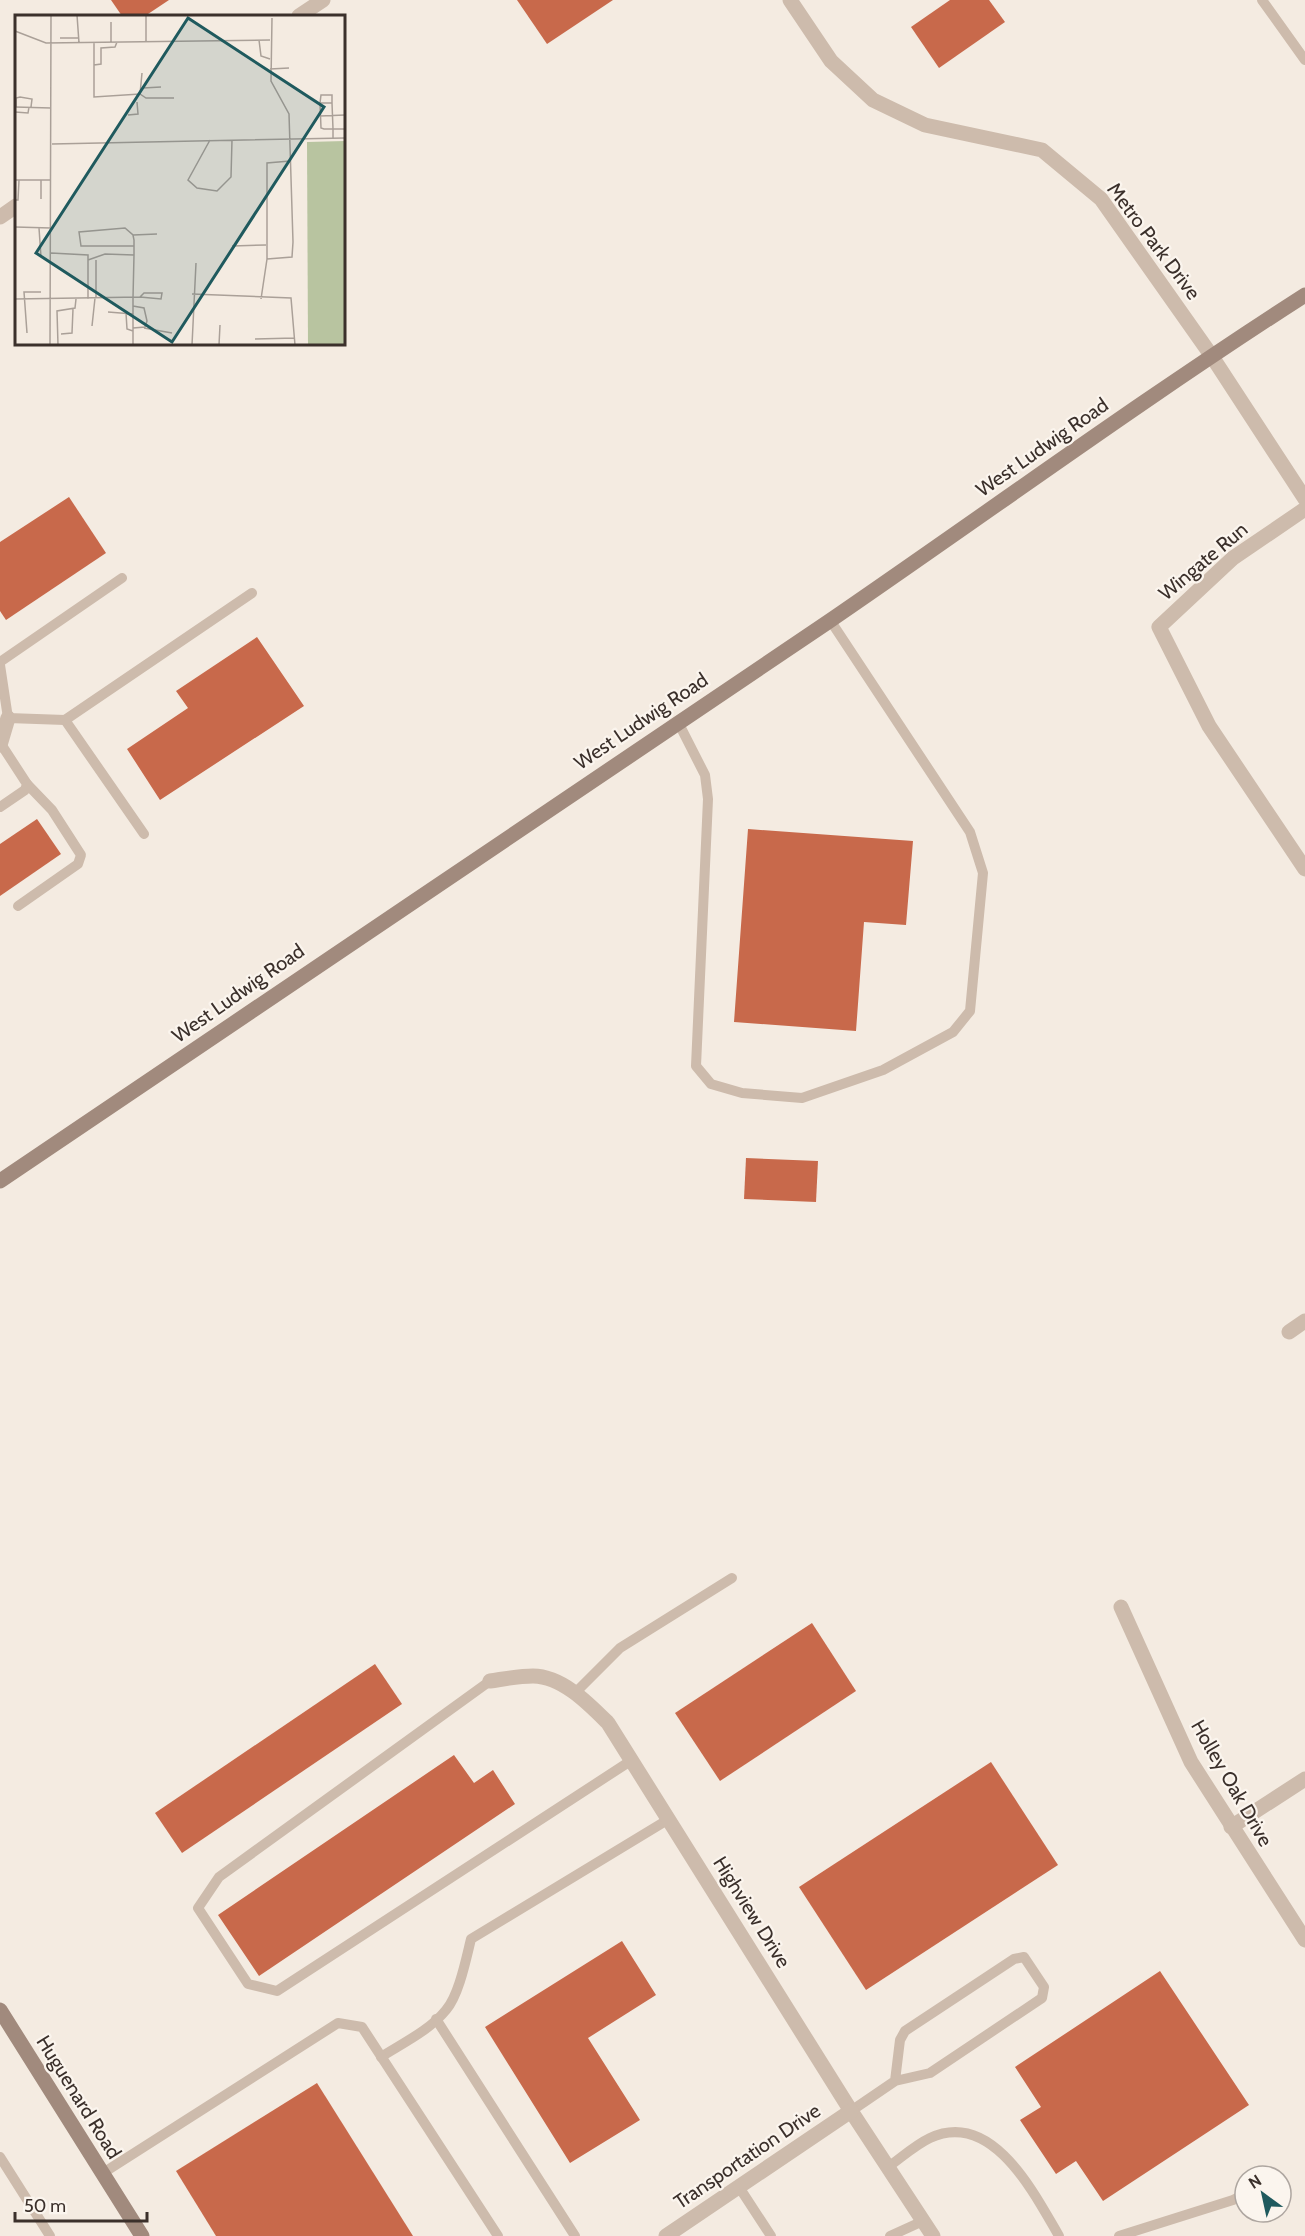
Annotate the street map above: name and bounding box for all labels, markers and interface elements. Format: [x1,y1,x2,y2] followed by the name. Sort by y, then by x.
[15,15,345,345] inset map
[1102,178,1206,304] street label: Metro Park Drive
[971,392,1113,502] street label: West Ludwig Road
[1154,517,1252,605] street label: Wingate Run
[570,667,712,775] street label: West Ludwig Road
[167,938,309,1048] street label: West Ludwig Road
[1186,1715,1278,1851] street label: Holley Oak Drive
[708,1852,796,1972] street label: Highview Drive
[31,2031,127,2163] street label: Huguenard Road
[669,2098,825,2214] street label: Transportation Drive
[1233,2164,1293,2224] north arrow
[1245,2171,1265,2193] text: N
[15,2185,147,2223] scale bar
[24,2195,66,2217] text: 50 m

